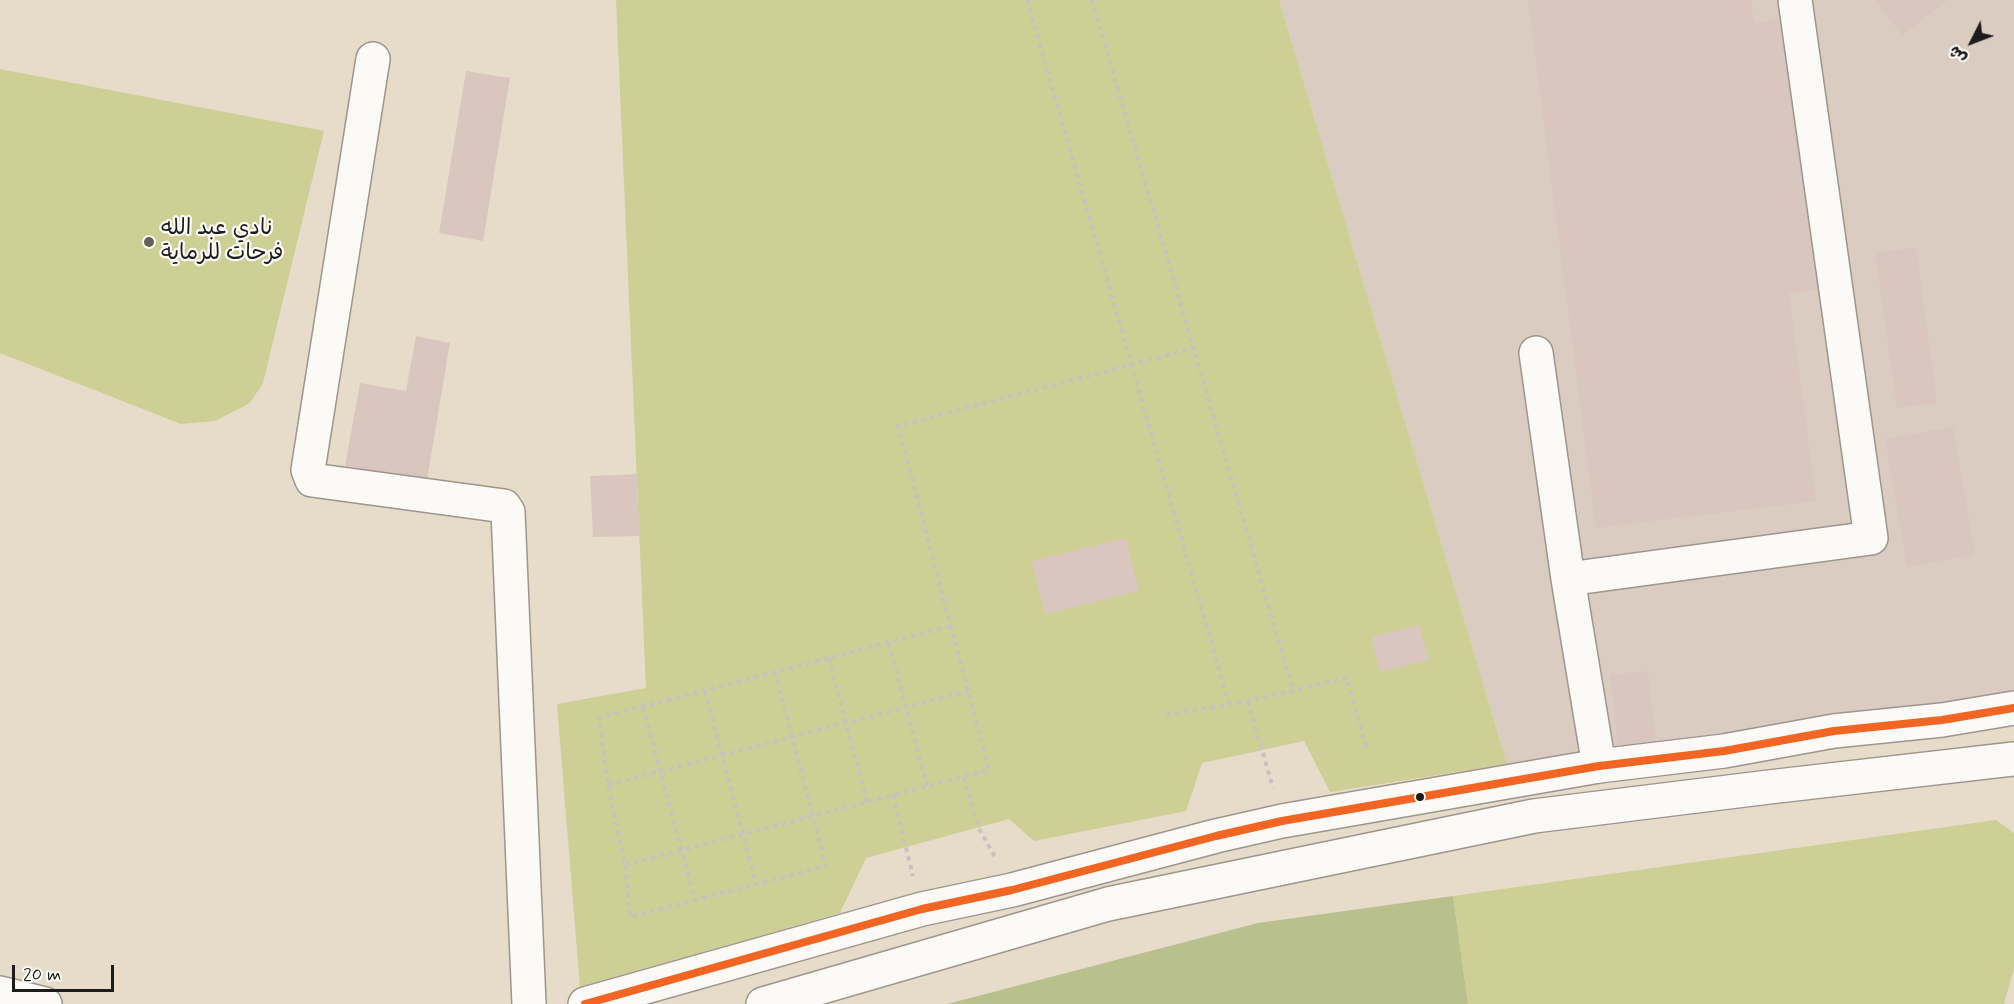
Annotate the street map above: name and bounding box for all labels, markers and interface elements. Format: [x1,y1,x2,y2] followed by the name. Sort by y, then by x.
[1942,12,2002,72] north arrow
[1945,41,1972,68] text: ش
[161,216,283,268] place label: نادي عبد الله فرحات للرماية
[142,235,156,249] marker: نادي عبد الله فرحات للرماية
[1414,791,1426,803] unlabelled marker
[15,953,117,991] scale bar
[23,963,61,987] text: 20 m

